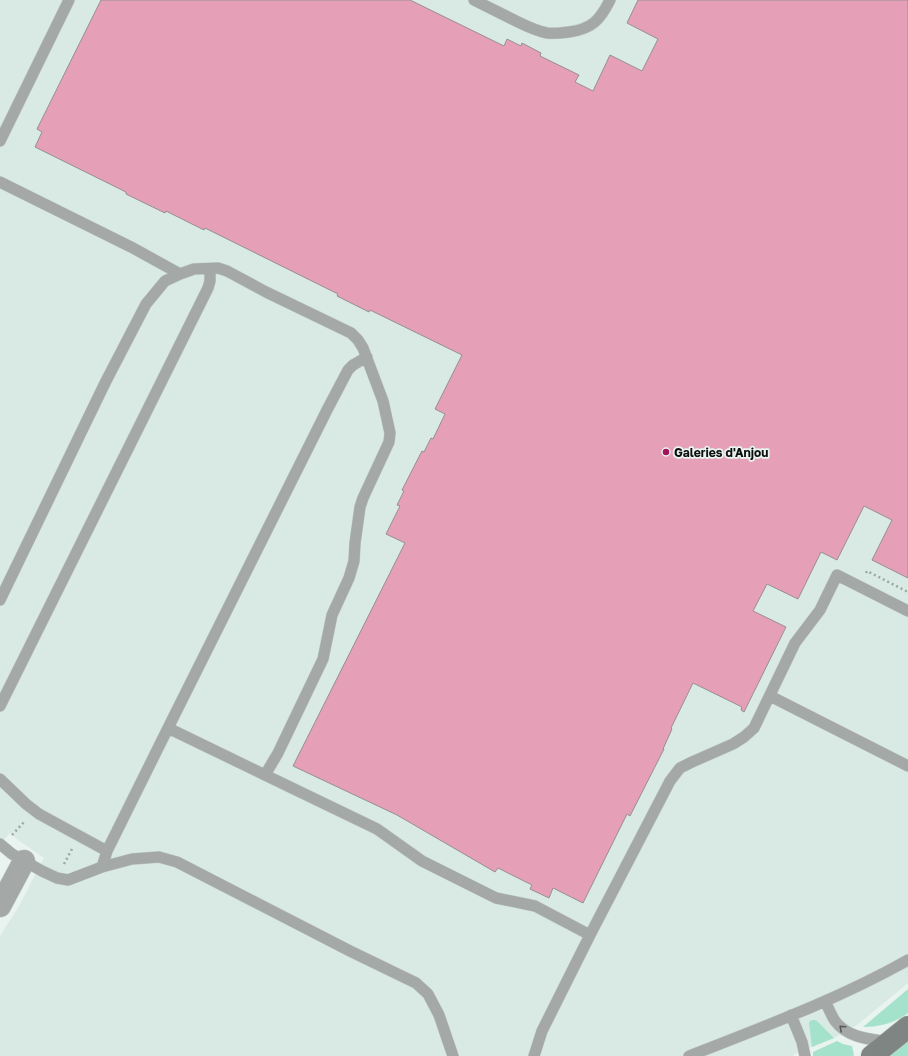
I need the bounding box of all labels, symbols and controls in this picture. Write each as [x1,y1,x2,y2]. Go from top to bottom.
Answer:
place label: Galeries d'Anjou [674,445,768,460]
marker: Galeries d'Anjou [661,447,671,457]
one-way arrow [839,1025,847,1032]

